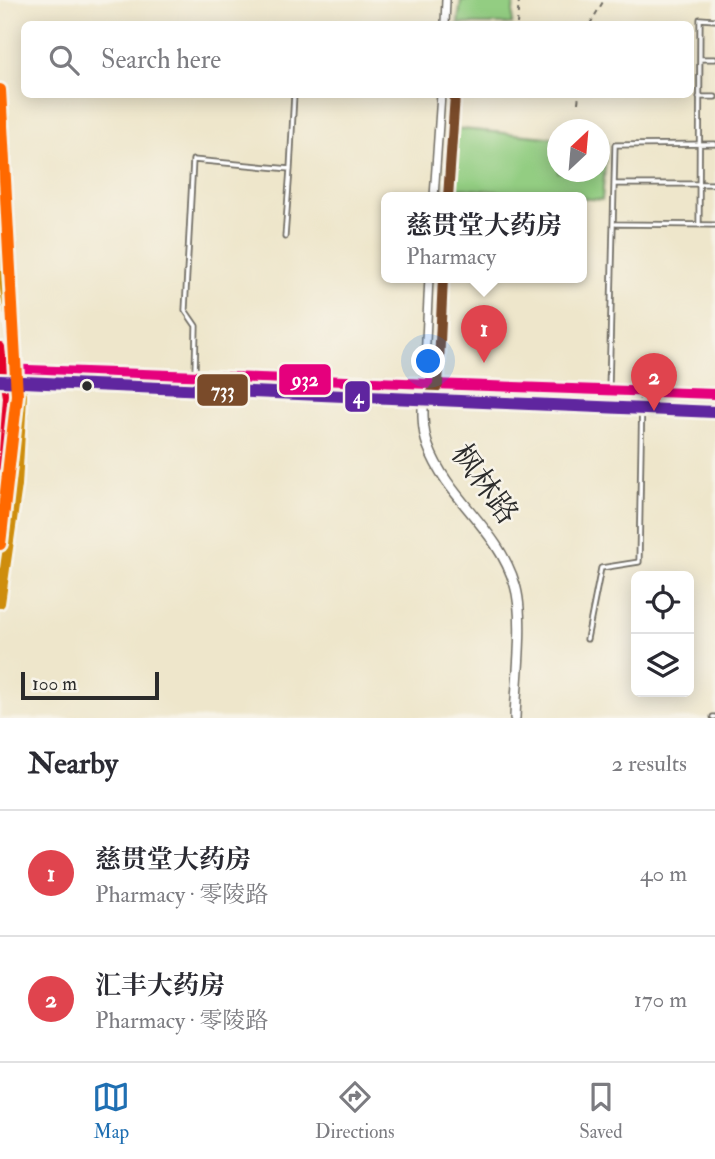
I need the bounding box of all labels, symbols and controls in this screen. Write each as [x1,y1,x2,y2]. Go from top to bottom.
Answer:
search box [21,21,694,98]
icon: search [45,41,83,79]
text: Search here [101,44,221,76]
north arrow [547,119,610,182]
popup [381,192,587,283]
text: 慈贯堂大药房 [406,210,562,242]
text: Pharmacy [406,242,496,271]
pin: 1 [461,305,507,363]
your location [411,344,445,378]
pin: 2 [631,353,677,411]
line badge: 932 [278,363,332,396]
text: 932 [290,368,319,392]
line badge: 733 [196,373,249,407]
unlabelled marker [80,379,94,393]
text: 733 [211,379,235,403]
line badge: 4 [344,380,371,413]
text: 4 [352,385,365,409]
street label: 枫林路 [443,437,526,532]
map controls [631,571,694,697]
button: locate [631,571,694,634]
button: layers [631,634,694,697]
scale bar [21,669,159,701]
text: 100 m [32,672,77,696]
text: Nearby [28,745,118,782]
text: 2 results [612,749,687,778]
text: 慈贯堂大药房 [95,844,251,876]
text: 1 [47,859,55,888]
text: 40 m [640,859,687,888]
text: Pharmacy · 零陵路 [95,880,268,909]
text: 汇丰大药房 [95,970,225,1002]
text: 2 [45,985,57,1014]
text: 170 m [634,985,687,1014]
text: Pharmacy · 零陵路 [95,1006,268,1035]
tab: Map [92,1078,130,1144]
tab: Directions [315,1078,395,1144]
tab: Saved [579,1078,623,1144]

